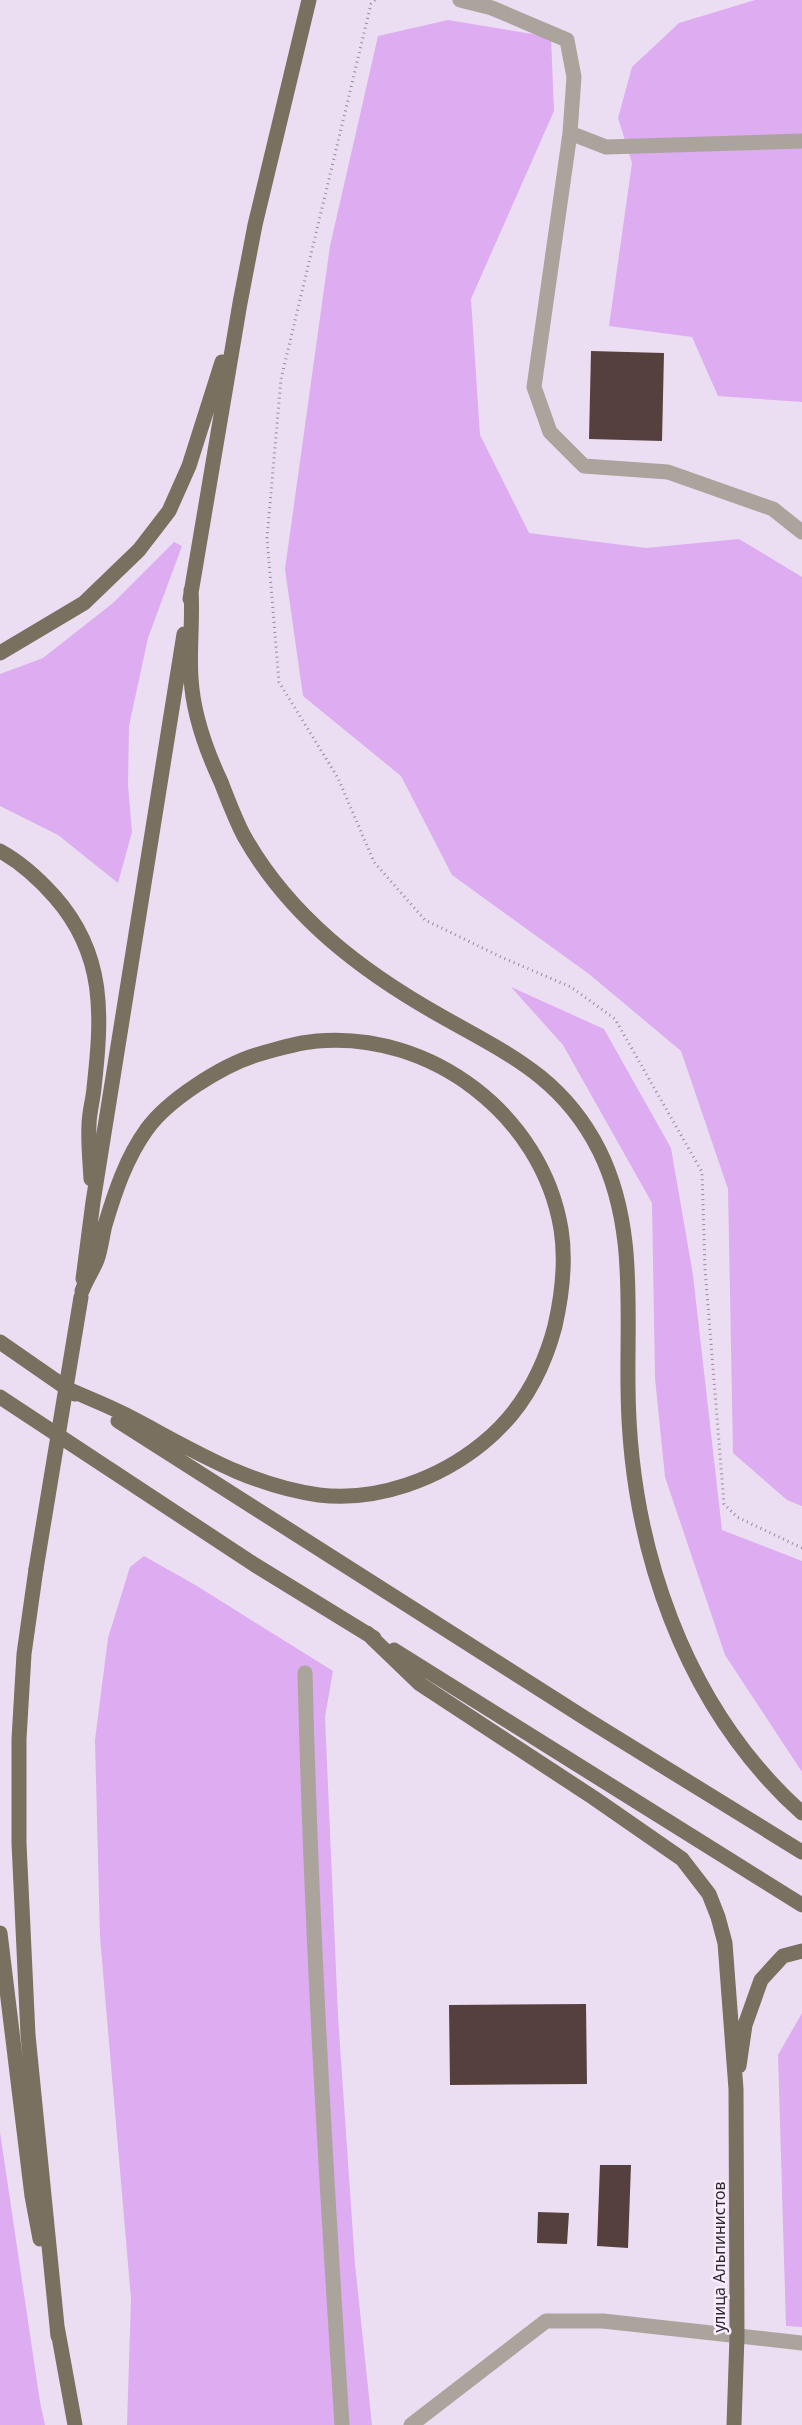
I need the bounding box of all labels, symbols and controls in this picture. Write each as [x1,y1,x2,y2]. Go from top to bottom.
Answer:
street label: улица Альпинистов [708,2182,730,2332]

